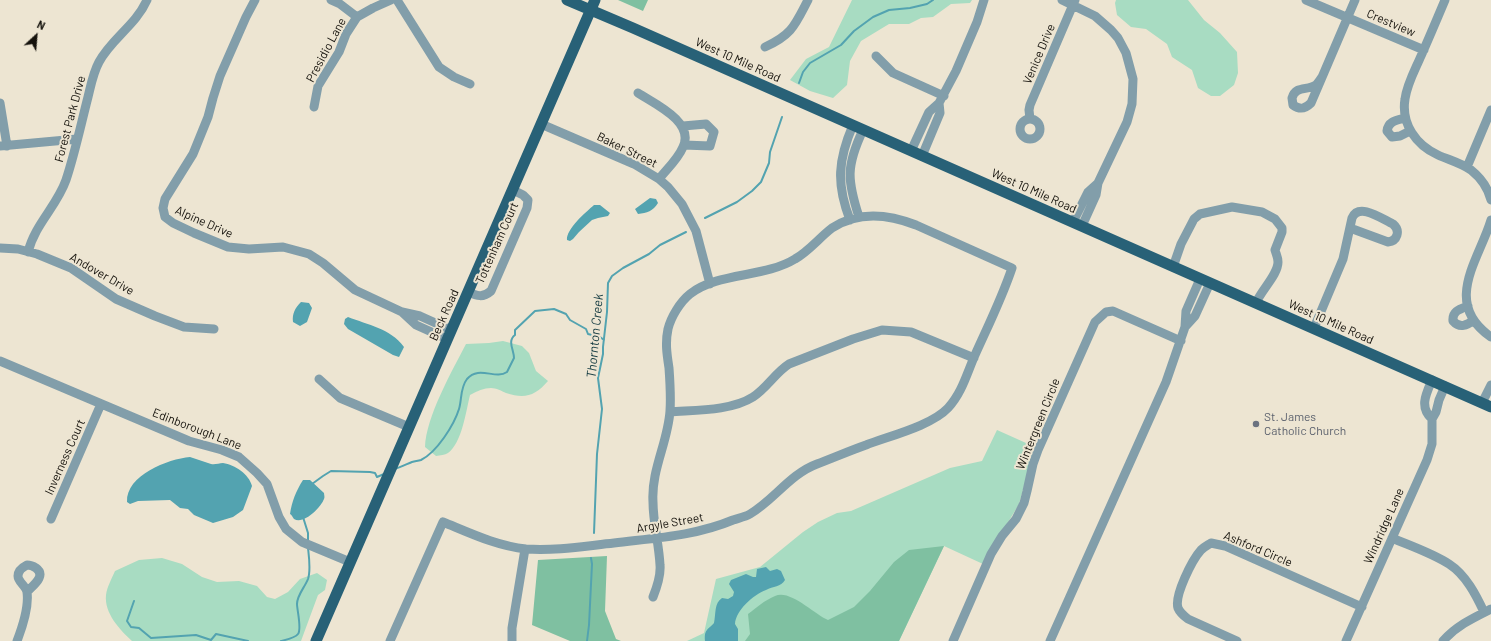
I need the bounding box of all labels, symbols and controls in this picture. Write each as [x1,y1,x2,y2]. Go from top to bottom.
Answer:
street label: Crestview [1364,6,1418,40]
street label: Presidio Lane [303,15,349,85]
north arrow [16,16,56,56]
text: N [35,17,48,32]
street label: Venice Drive [1020,22,1058,86]
street label: West 10 Mile Road [693,35,783,85]
street label: Forest Park Drive [52,74,88,164]
street label: Baker Street [595,129,659,171]
street label: West 10 Mile Road [989,166,1079,216]
street label: Tottenham Court [473,200,521,286]
street label: Alpine Drive [173,203,235,241]
street label: Andover Drive [67,250,137,298]
street label: Beck Road [426,287,462,343]
water label: Thornton Creek [584,293,606,379]
street label: West 10 Mile Road [1286,297,1376,347]
street label: Wintergreen Circle [1013,376,1063,472]
street label: Edinborough Lane [150,405,244,453]
place label: St. James Catholic Church [1264,410,1346,438]
street label: Inverness Court [42,417,88,497]
marker: St. James Catholic Church [1251,419,1261,429]
street label: Windridge Lane [1361,486,1407,566]
street label: Argyle Street [635,510,705,536]
street label: Ashford Circle [1222,528,1294,570]

